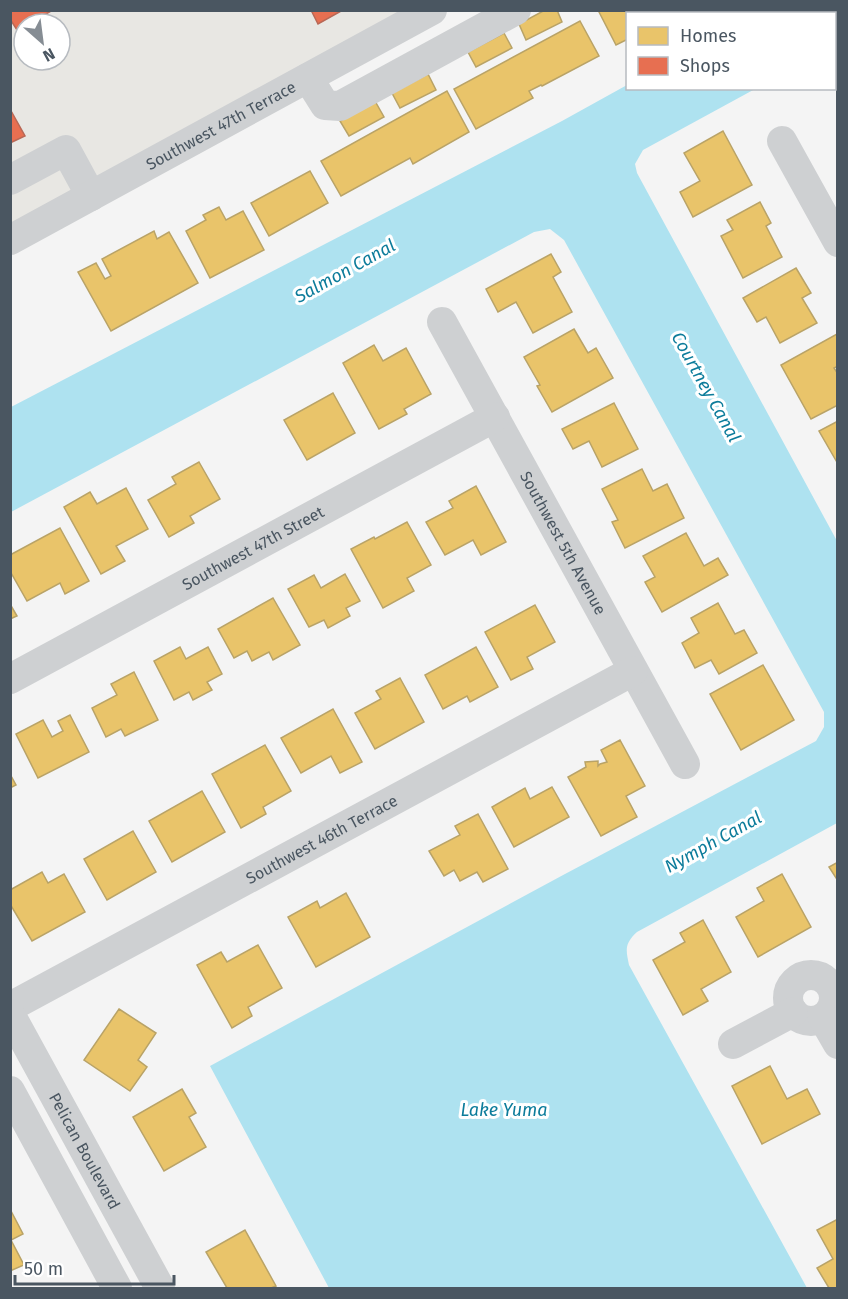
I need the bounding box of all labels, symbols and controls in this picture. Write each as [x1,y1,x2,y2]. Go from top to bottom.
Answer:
north arrow [12,12,72,72]
legend [626,12,836,90]
text: Homes [680,25,736,47]
text: N [40,44,58,66]
text: Shops [680,55,730,77]
street label: Southwest 47th Terrace [143,77,299,174]
water label: Salmon Canal [290,234,399,308]
water label: Courtney Canal [667,328,745,446]
street label: Southwest 5th Avenue [516,468,610,618]
street label: Southwest 47th Street [179,502,327,594]
street label: Southwest 46th Terrace [243,791,401,888]
water label: Nymph Canal [661,806,765,878]
street label: Pelican Boulevard [45,1090,124,1213]
water label: Lake Yuma [460,1099,548,1121]
scale bar [15,1248,174,1286]
text: 50 m [24,1258,63,1280]

